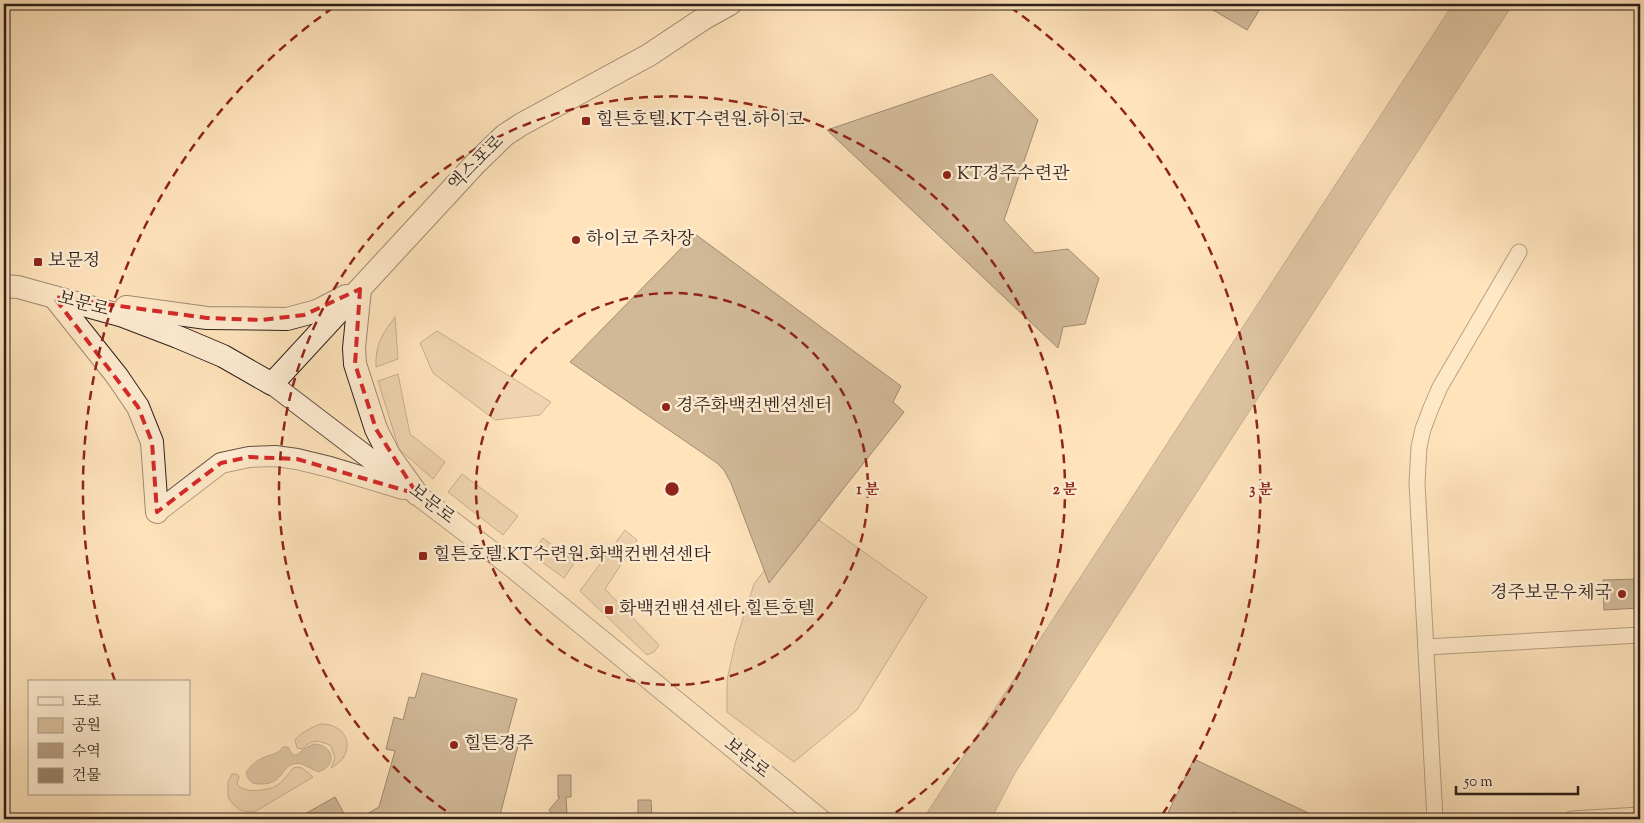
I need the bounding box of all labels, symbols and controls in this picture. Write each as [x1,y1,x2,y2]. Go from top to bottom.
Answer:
place label: 힐튼호텔.KT수련원.하이코 [596,108,805,134]
marker: 힐튼호텔.KT수련원.하이코 [580,115,592,127]
street label: 엑스포로 [443,130,511,198]
place label: KT경주수련관 [957,162,1070,188]
marker: KT경주수련관 [941,169,953,181]
place label: 하이코 주차장 [586,227,695,253]
marker: 하이코 주차장 [570,234,582,246]
place label: 보문정 [48,249,100,275]
marker: 보문정 [32,256,44,268]
street label: 보문로 [54,286,112,324]
place label: 경주화백컨벤션센터 [676,394,833,420]
marker: 경주화백컨벤션센터 [660,401,672,413]
street label: 보문로 [402,479,460,531]
centre of rings [663,480,681,498]
text: 1 분 [857,480,879,501]
text: 2 분 [1053,480,1077,501]
text: 3 분 [1249,480,1273,501]
place label: 힐튼호텔.KT수련원.화백컨벤션센타 [433,543,711,569]
marker: 힐튼호텔.KT수련원.화백컨벤션센타 [417,550,429,562]
place label: 경주보문우체국 [1490,581,1612,607]
marker: 경주보문우체국 [1616,588,1628,600]
place label: 화백컨밴션센타.힐튼호텔 [619,597,815,623]
marker: 화백컨밴션센타.힐튼호텔 [603,604,615,616]
legend [28,680,190,796]
text: 도로 [72,692,101,713]
text: 공원 [72,716,101,737]
place label: 힐튼경주 [464,732,534,758]
street label: 보문로 [718,732,774,786]
marker: 힐튼경주 [448,739,460,751]
text: 수역 [72,742,101,763]
scale bar [1456,763,1579,795]
text: 건물 [72,766,101,787]
text: 50 m [1463,772,1493,793]

